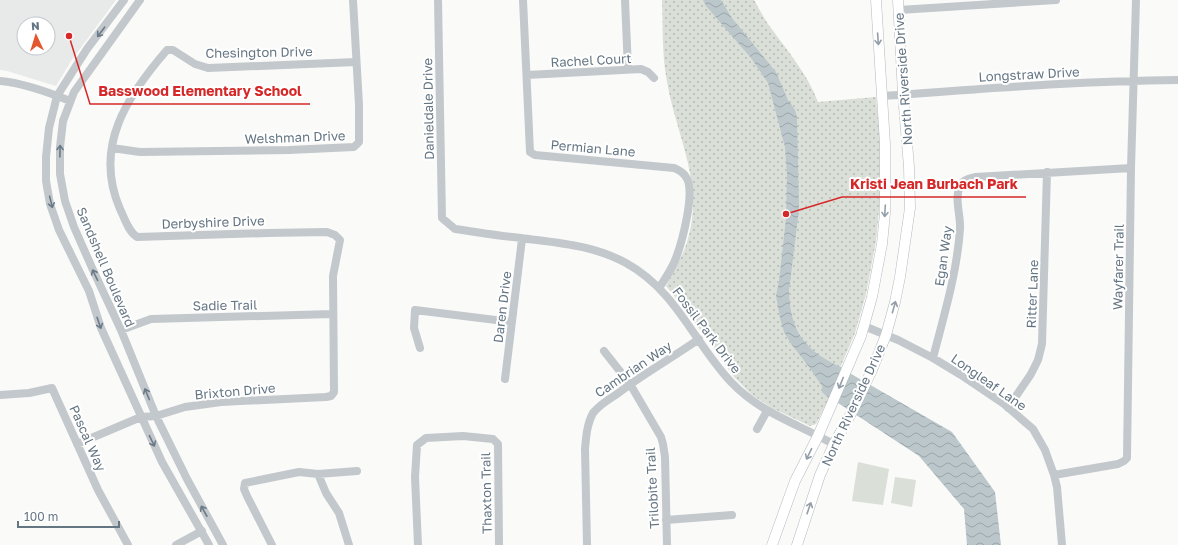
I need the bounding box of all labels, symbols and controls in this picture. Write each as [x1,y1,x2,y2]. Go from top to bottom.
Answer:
street label: North Riverside Drive [890,12,916,146]
north arrow [16,16,56,56]
text: N [31,19,40,32]
one-way arrow [96,26,105,37]
one-way arrow [875,32,882,45]
street label: Chesington Drive [205,43,313,61]
street label: Rachel Court [550,50,632,70]
street label: Danieldale Drive [419,58,437,160]
street label: Longstraw Drive [978,63,1080,85]
callout: Basswood Elementary School [90,78,310,104]
text: Basswood Elementary School [98,82,302,99]
street label: Welshman Drive [244,127,346,147]
street label: Permian Lane [550,136,636,160]
one-way arrow [56,145,64,158]
callout: Kristi Jean Burbach Park [842,171,1026,197]
text: Kristi Jean Burbach Park [850,175,1018,192]
one-way arrow [47,196,55,209]
one-way arrow [882,204,889,217]
street label: Sandshell Boulevard [74,205,138,329]
street label: Derbyshire Drive [161,212,265,232]
street label: Egan Way [931,224,955,287]
street label: Wayfarer Trail [1109,224,1127,310]
street label: Ritter Lane [1023,259,1041,329]
one-way arrow [91,269,98,281]
street label: Daren Drive [490,270,514,344]
street label: Fossil Park Drive [669,284,745,376]
street label: Sadie Trail [192,296,258,314]
one-way arrow [890,301,898,314]
one-way arrow [96,316,103,329]
street label: Cambrian Way [592,337,675,401]
street label: North Riverside Drive [818,341,888,469]
street label: Longleaf Lane [948,350,1030,414]
one-way arrow [836,377,844,389]
street label: Brixton Drive [194,379,276,403]
one-way arrow [143,389,150,401]
street label: Pascal Way [66,402,110,474]
one-way arrow [149,435,156,447]
street label: Trilobite Trail [642,447,662,529]
one-way arrow [805,448,812,460]
street label: Thaxton Trail [477,452,495,534]
one-way arrow [805,502,813,514]
scale bar [18,503,119,529]
one-way arrow [200,505,208,517]
text: 100 m [24,509,58,524]

